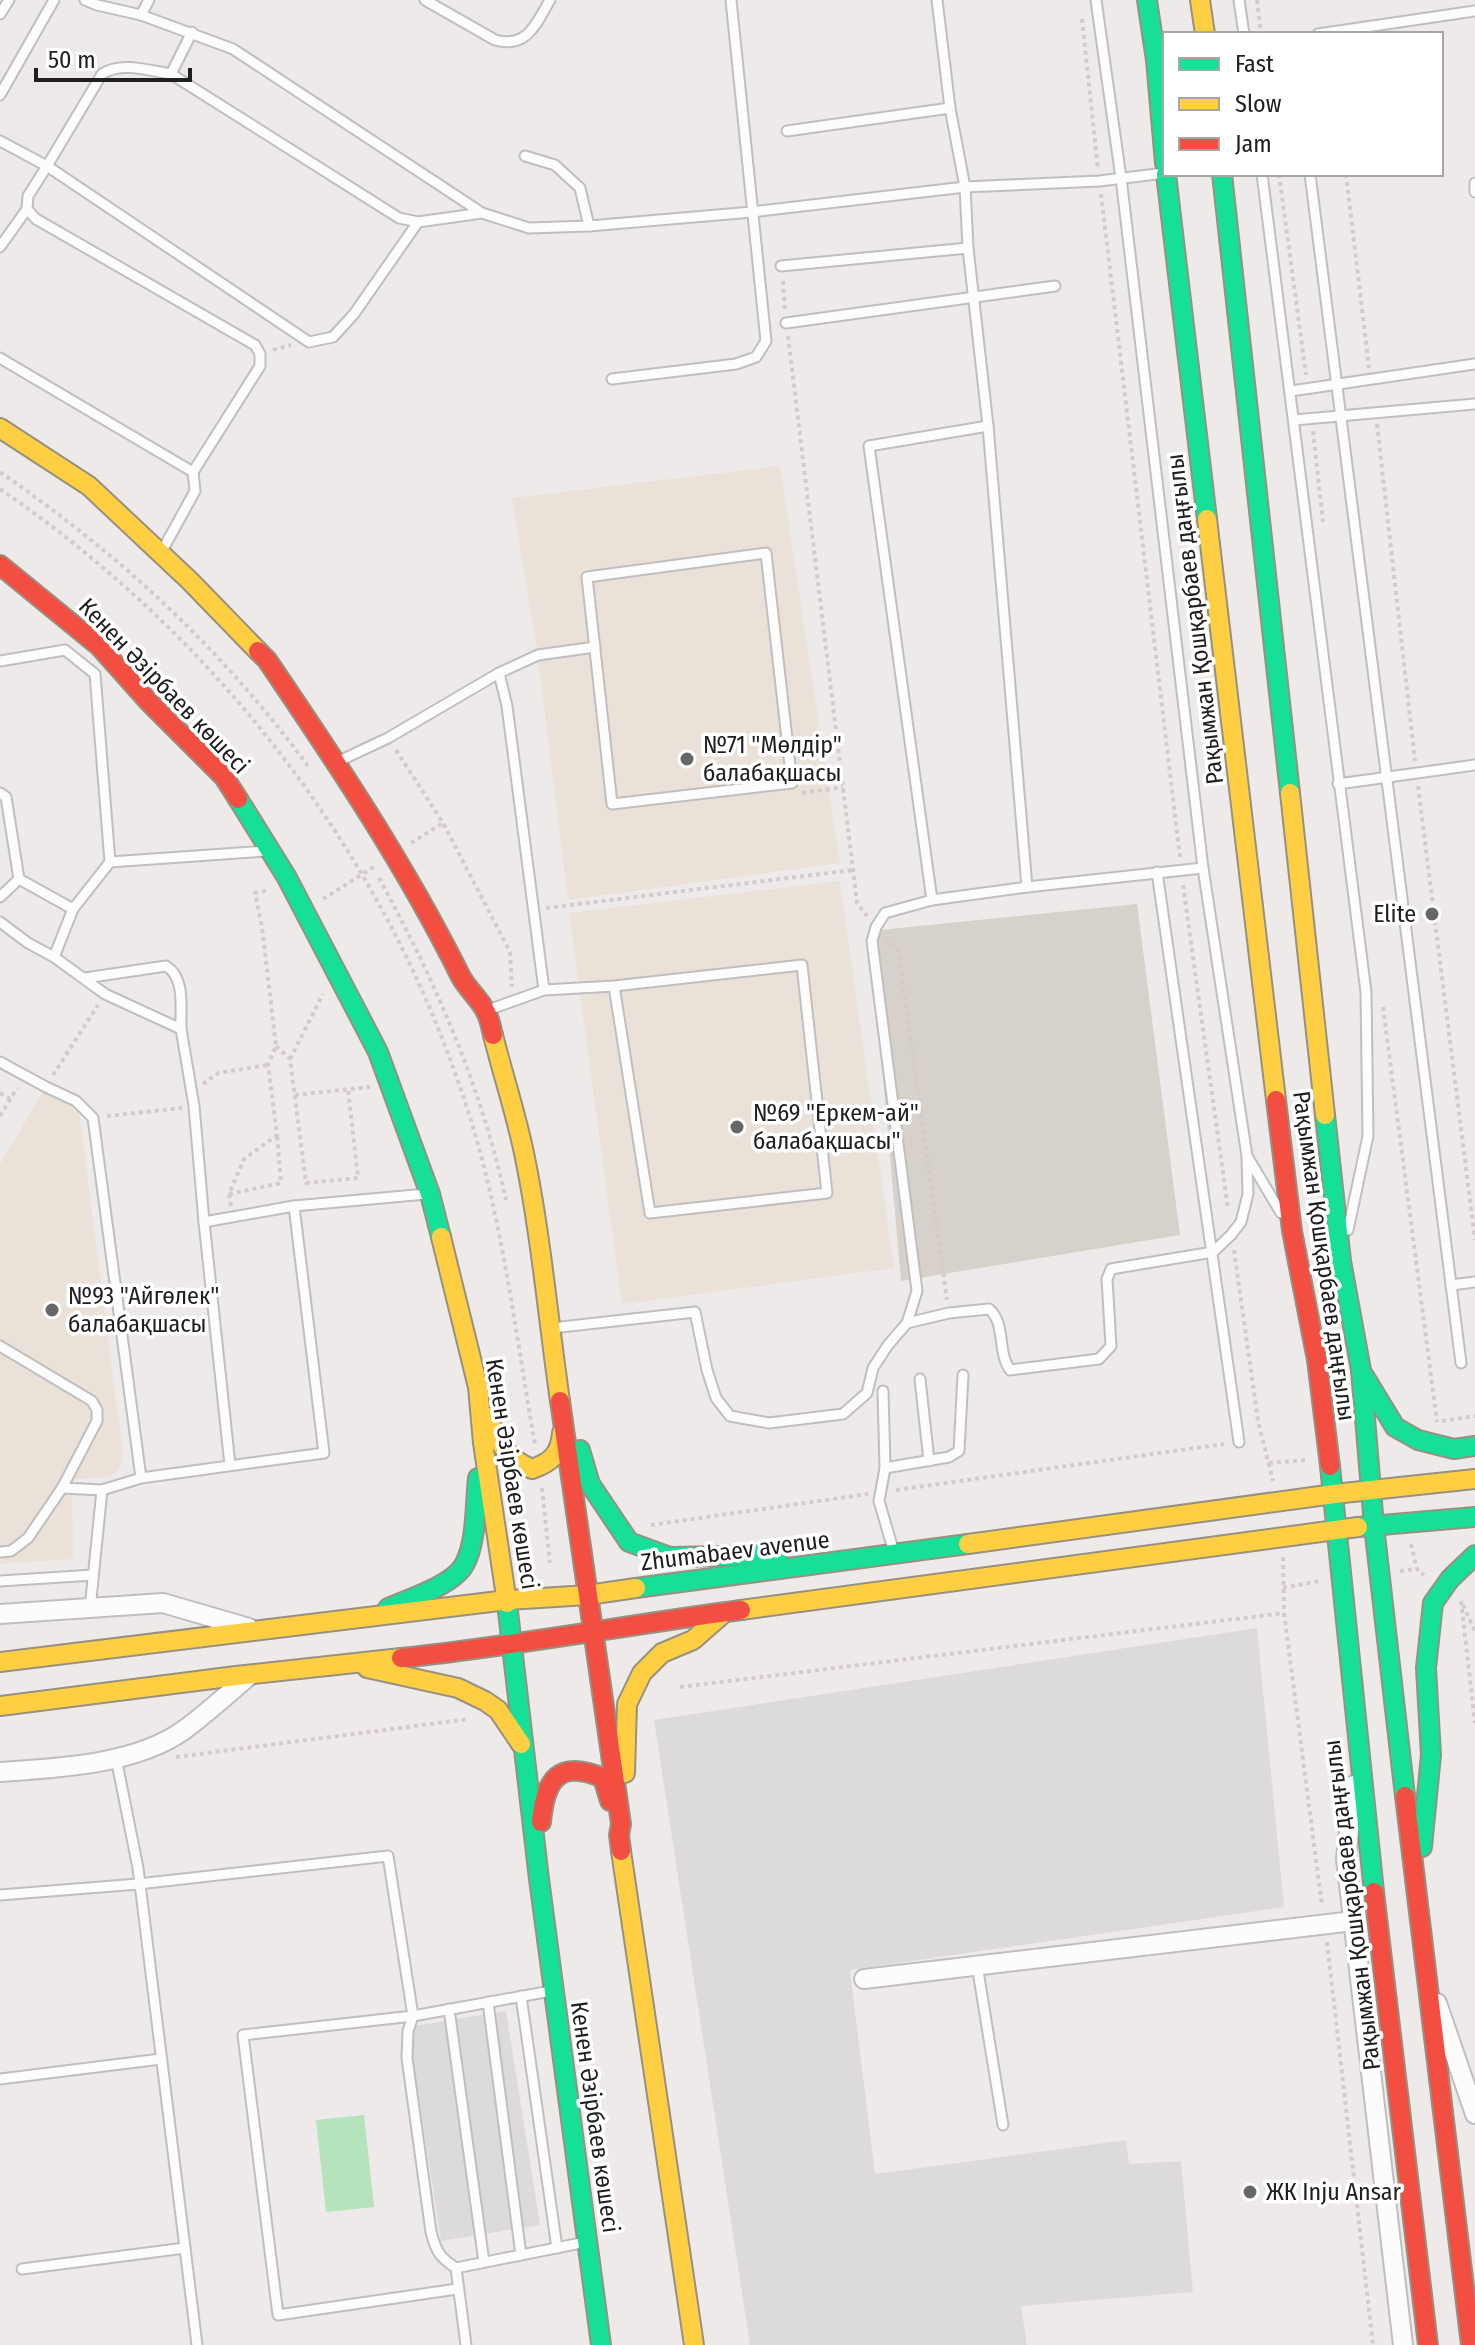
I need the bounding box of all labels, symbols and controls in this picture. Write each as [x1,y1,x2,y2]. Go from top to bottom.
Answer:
scale bar [36,32,190,82]
legend [1163,32,1443,176]
text: 50 m [48,46,96,74]
text: Fast [1235,50,1274,78]
text: Slow [1235,90,1282,118]
text: Jam [1235,130,1272,158]
street label: Рақымжан Қошқарбаев даңғылы [1161,452,1229,786]
street label: Кенен Әзірбаев көшесі [73,592,255,780]
place label: №71 "Мөлдір" балабақшасы [703,731,842,787]
marker: №71 "Мөлдір" балабақшасы [678,750,696,768]
place label: Elite [1373,900,1416,928]
marker: Elite [1423,905,1441,923]
street label: Рақымжан Қошқарбаев даңғылы [1287,1089,1361,1423]
place label: №69 "Еркем-ай" балабақшасы" [753,1099,919,1155]
marker: №69 "Еркем-ай" балабақшасы" [728,1118,746,1136]
place label: №93 "Айгөлек" балабақшасы [68,1282,219,1338]
marker: №93 "Айгөлек" балабақшасы [43,1301,61,1319]
street label: Кенен Әзірбаев көшесі [480,1357,544,1591]
street label: Zhumabaev avenue [639,1526,831,1576]
street label: Рақымжан Қошқарбаев даңғылы [1318,1738,1386,2072]
street label: Кенен Әзірбаев көшесі [565,2000,625,2234]
place label: ЖК Inju Ansar [1266,2178,1402,2206]
marker: ЖК Inju Ansar [1241,2183,1259,2201]

